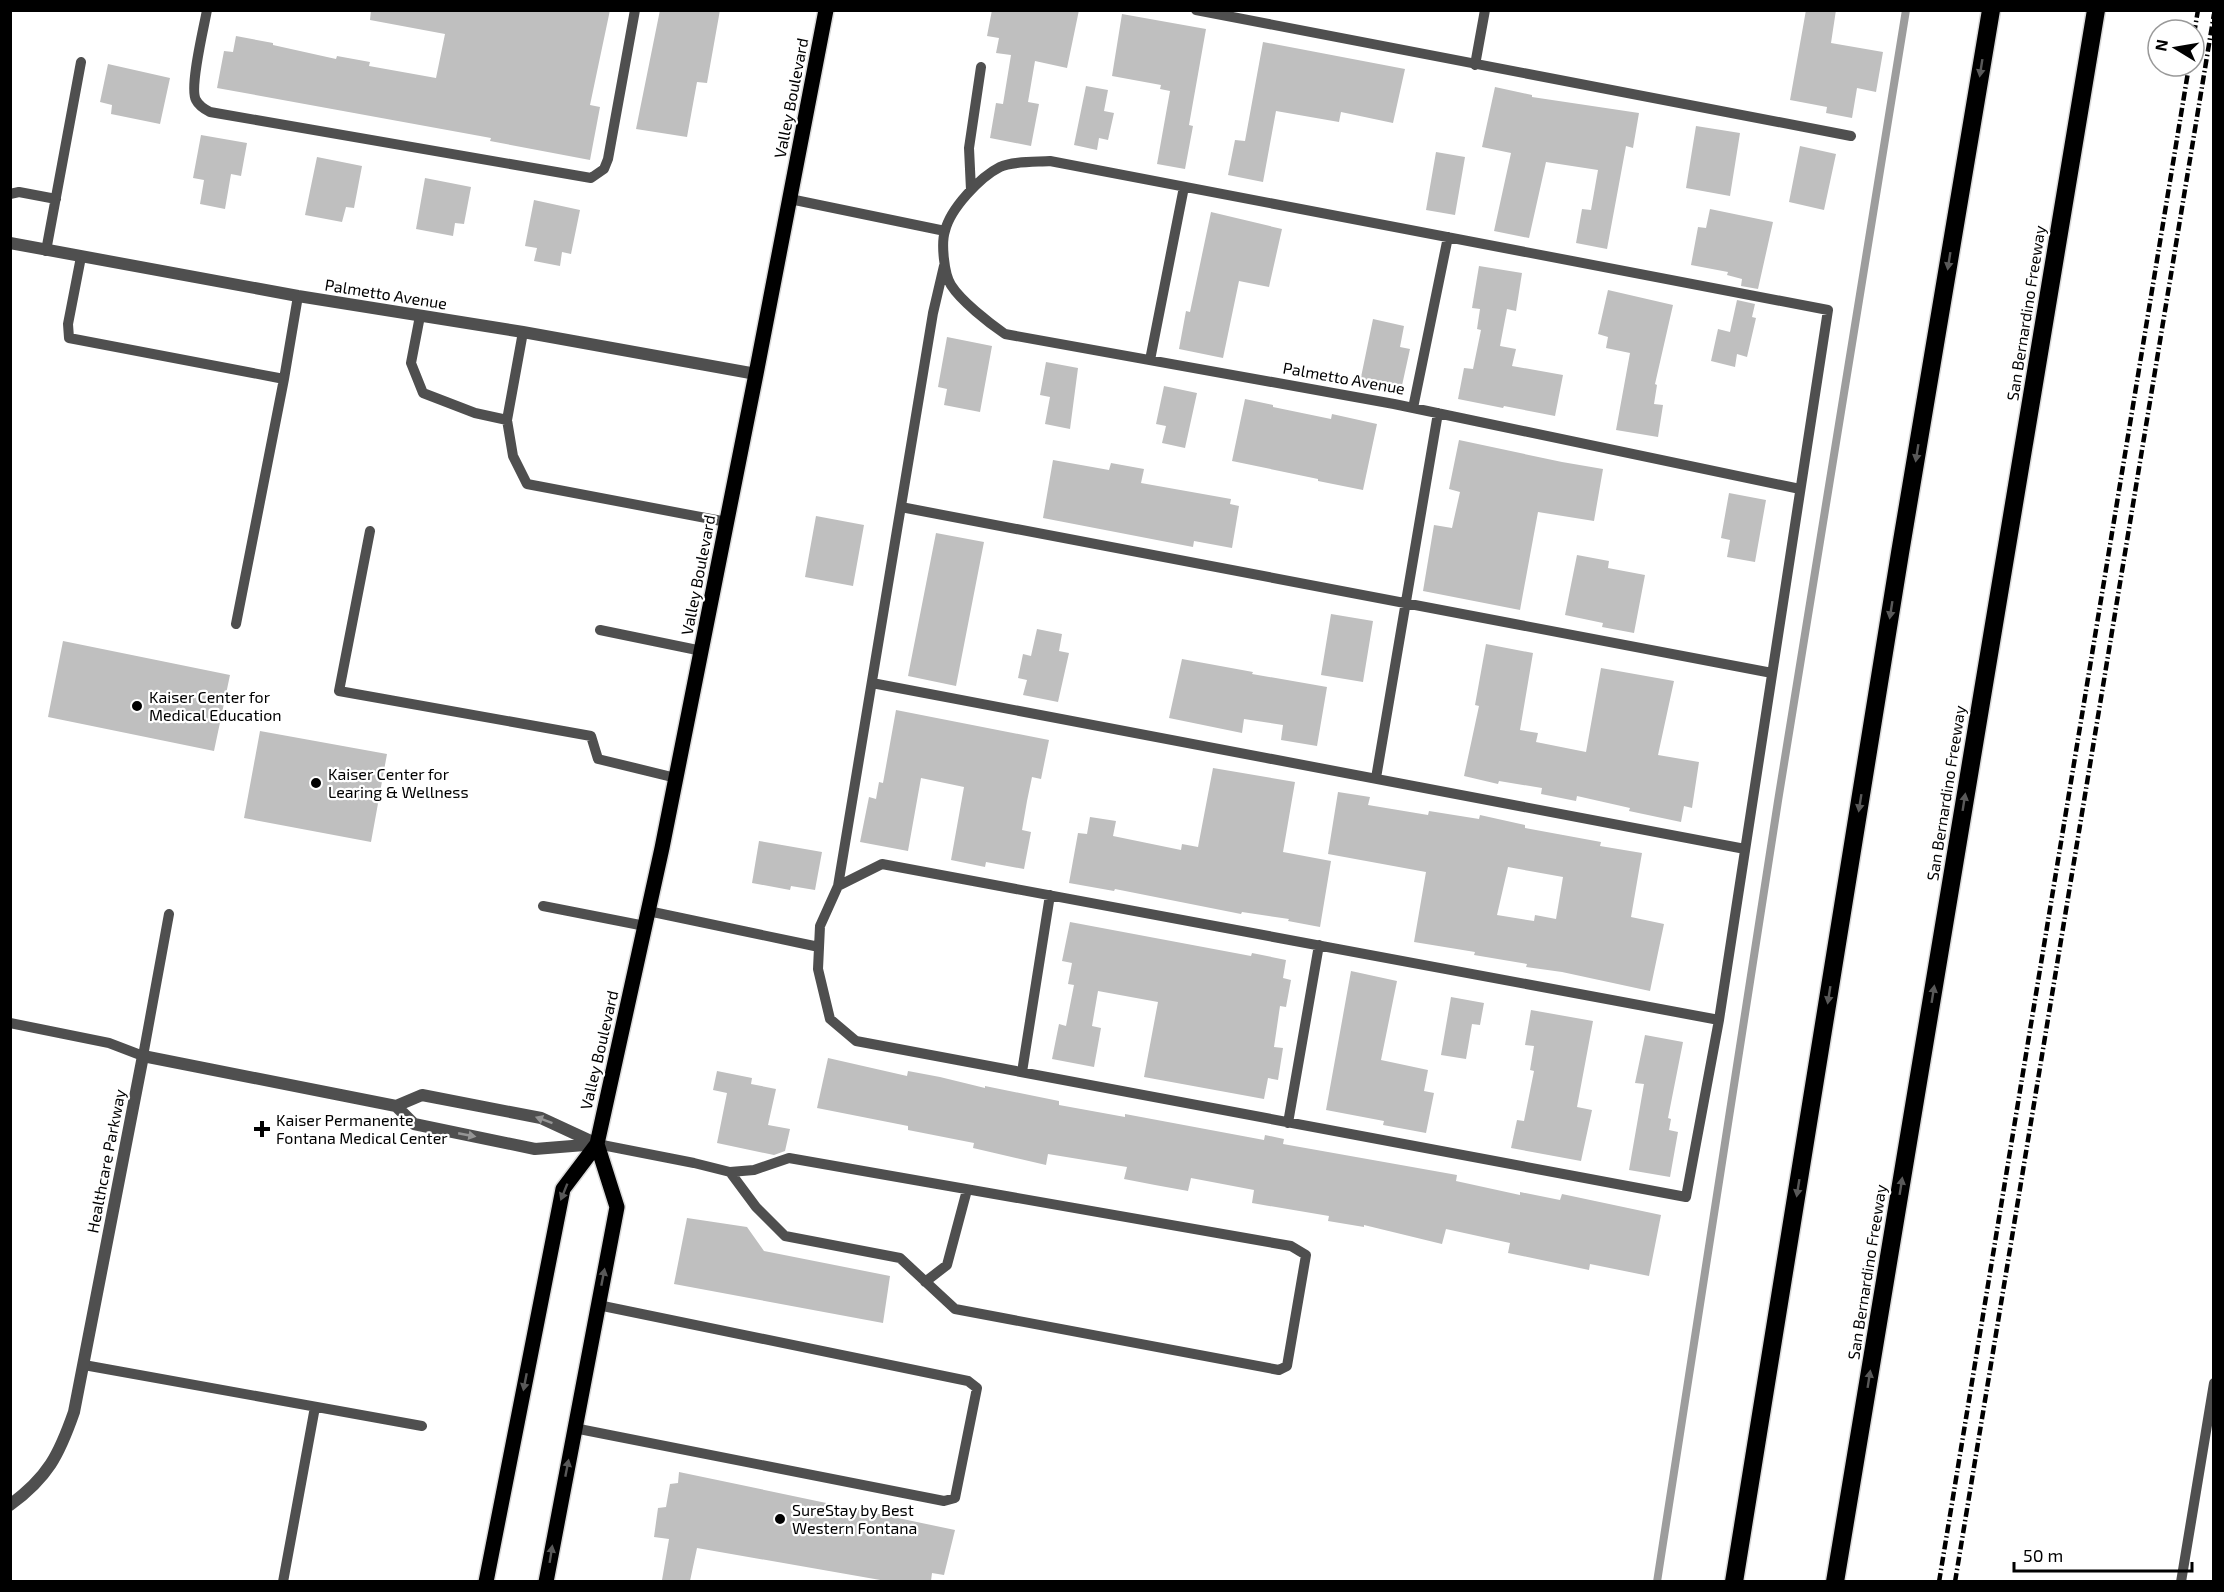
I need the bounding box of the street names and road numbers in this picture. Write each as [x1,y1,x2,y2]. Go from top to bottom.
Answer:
street label: Valley Boulevard [770,36,811,160]
street label: San Bernardino Freeway [2002,223,2049,402]
street label: Palmetto Avenue [324,274,449,313]
street label: Palmetto Avenue [1282,357,1407,398]
street label: Valley Boulevard [677,513,718,637]
street label: San Bernardino Freeway [1922,703,1969,882]
street label: Valley Boulevard [576,988,621,1111]
street label: Healthcare Parkway [82,1087,129,1234]
street label: San Bernardino Freeway [1843,1182,1890,1361]

